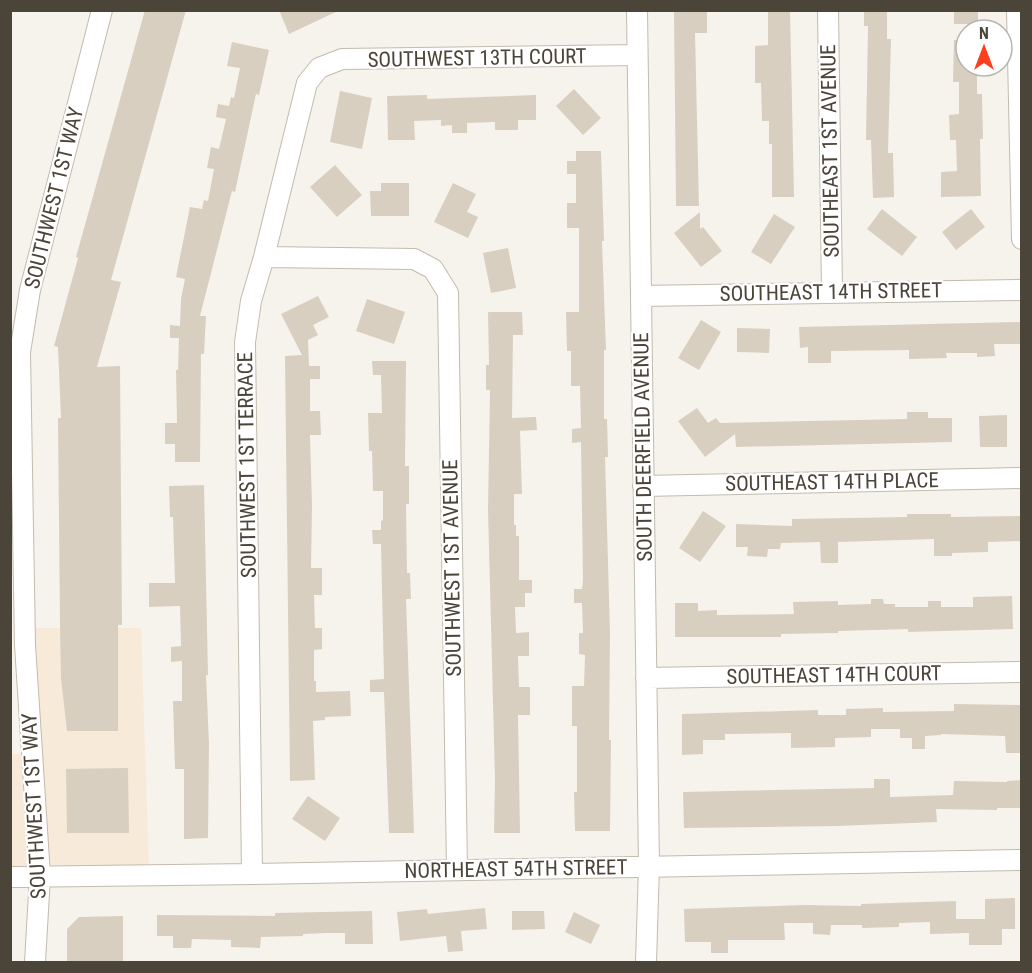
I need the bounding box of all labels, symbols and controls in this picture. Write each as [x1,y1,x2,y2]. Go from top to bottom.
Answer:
north arrow [954,18,1014,78]
text: N [979,24,989,43]
street label: SOUTHWEST 13TH COURT [367,44,587,72]
street label: SOUTHEAST 1ST AVENUE [816,44,844,258]
street label: SOUTHWEST 1ST WAY [20,105,88,291]
street label: SOUTHEAST 14TH STREET [720,278,943,306]
street label: SOUTH DEERFIELD AVENUE [629,332,657,562]
street label: SOUTHWEST 1ST TERRACE [233,352,261,578]
street label: SOUTHWEST 1ST AVENUE [438,459,466,677]
street label: SOUTHEAST 14TH PLACE [725,468,939,496]
street label: SOUTHEAST 14TH COURT [726,661,942,689]
street label: SOUTHWEST 1ST WAY [17,712,51,900]
street label: NORTHEAST 54TH STREET [404,855,628,883]

